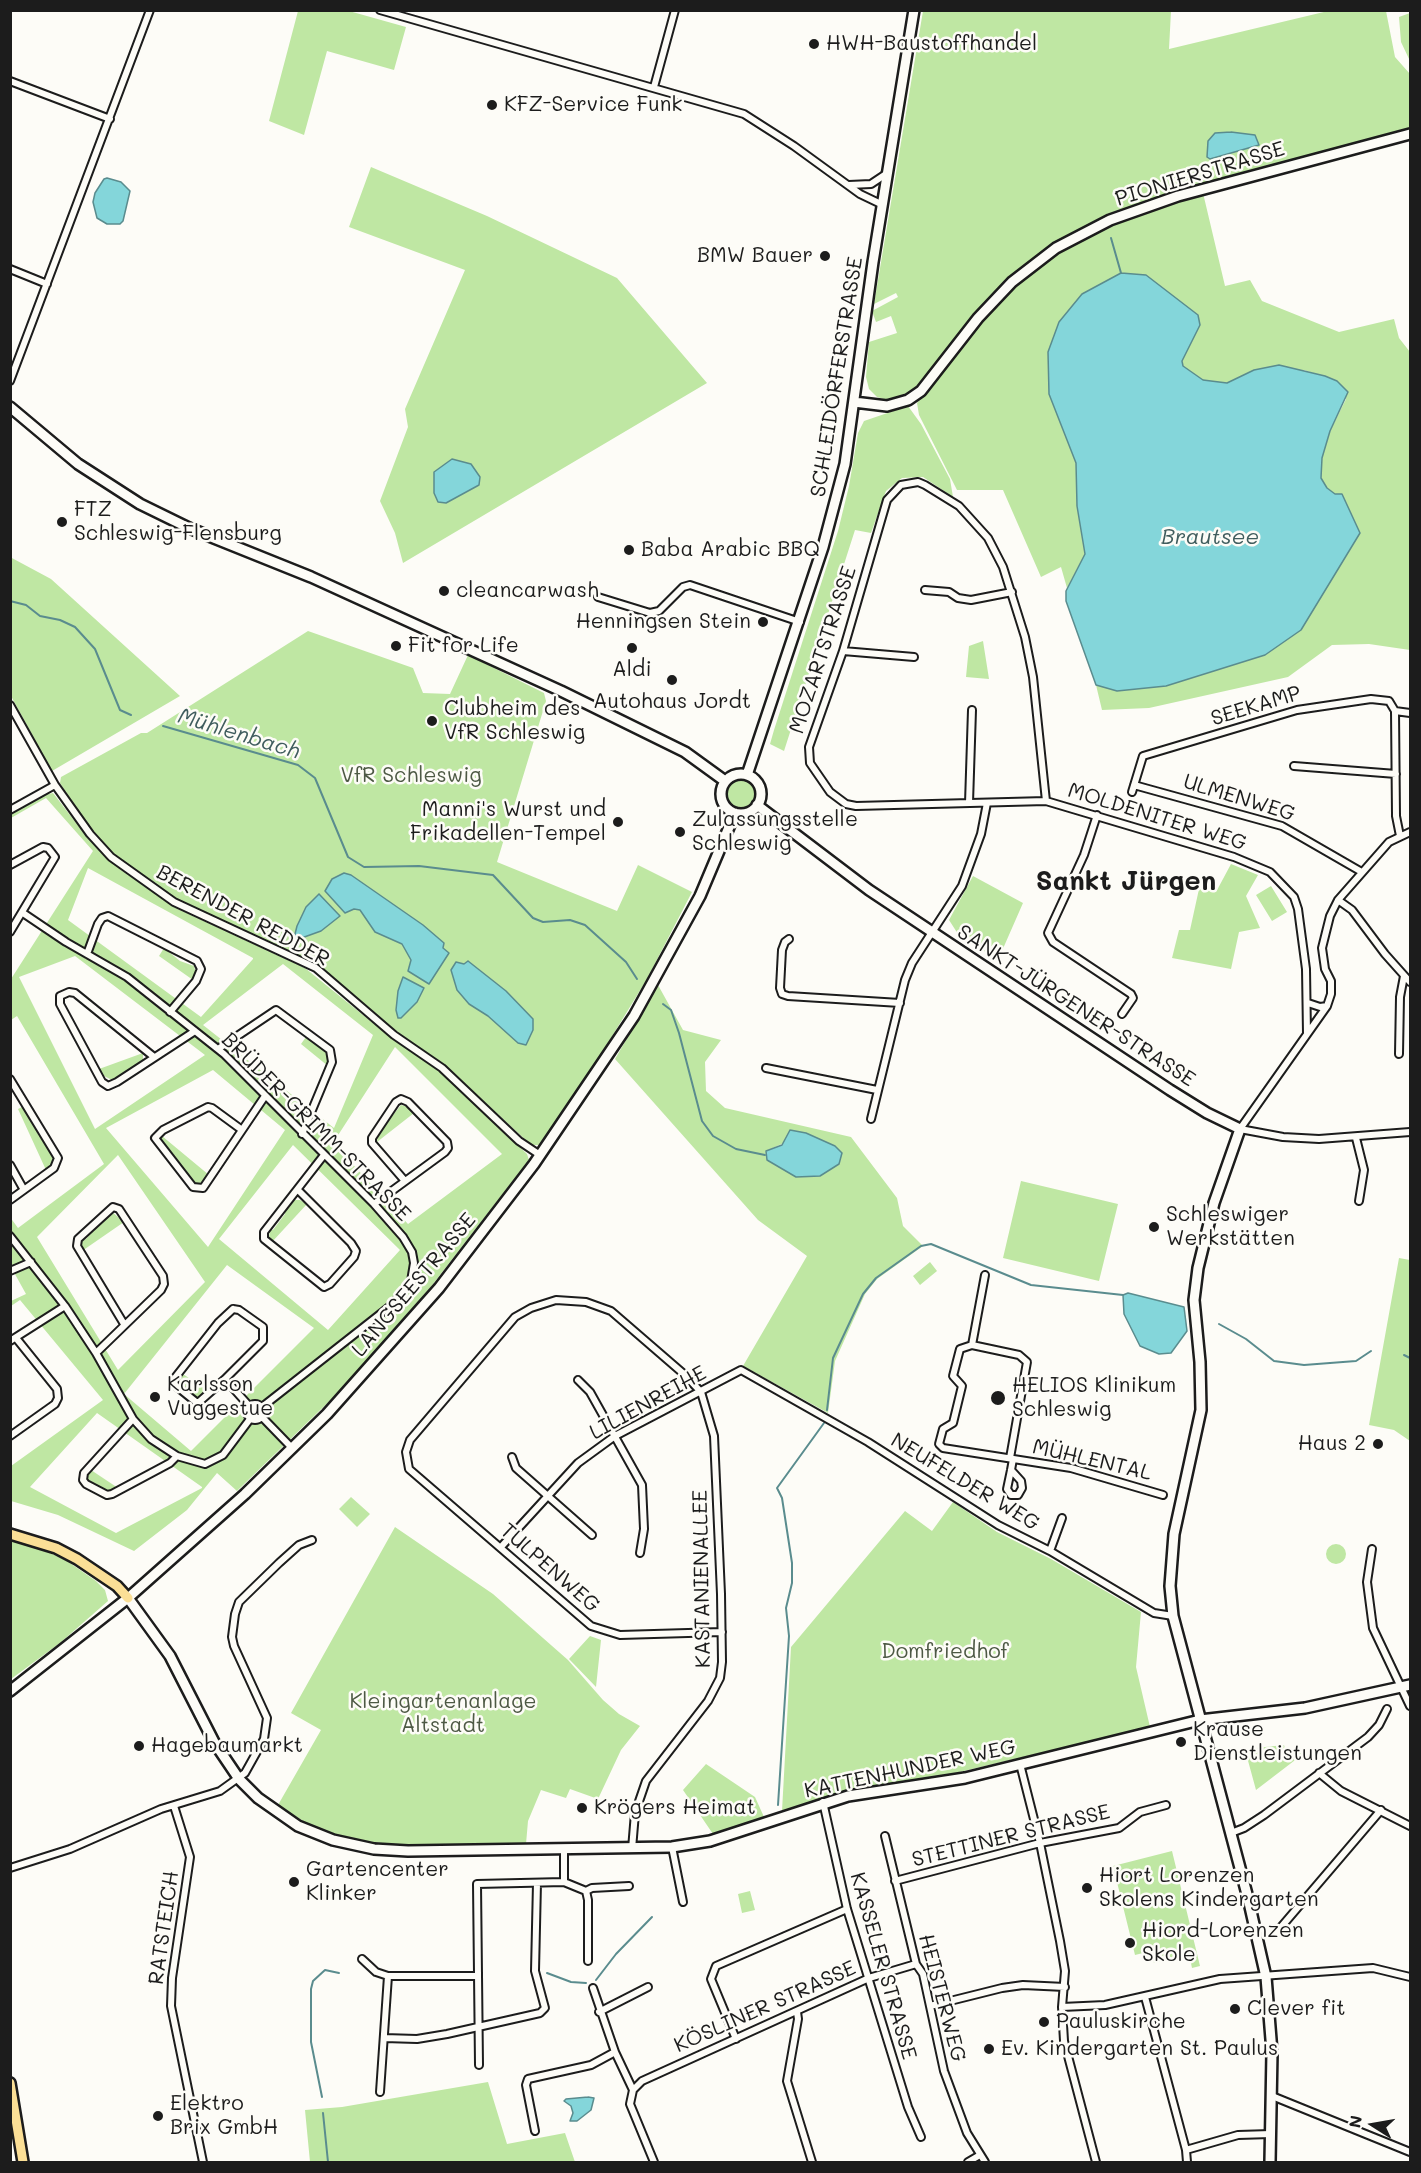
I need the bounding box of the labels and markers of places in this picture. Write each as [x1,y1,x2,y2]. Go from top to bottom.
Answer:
place label: HWH-Baustoffhandel [826,31,1037,57]
marker: HWH-Baustoffhandel [807,37,821,51]
place label: KFZ-Service Funk [504,92,682,118]
marker: KFZ-Service Funk [485,98,499,112]
place label: BMW Bauer [697,243,813,269]
marker: BMW Bauer [818,249,832,263]
place label: FTZ Schleswig-Flensburg [74,497,282,547]
marker: FTZ Schleswig-Flensburg [55,515,69,529]
place label: Baba Arabic BBQ [641,537,820,563]
marker: Baba Arabic BBQ [622,543,636,557]
place label: cleancarwash [456,578,599,604]
marker: cleancarwash [437,584,451,598]
place label: Henningsen Stein [576,609,751,635]
marker: Henningsen Stein [756,615,770,629]
place label: Fit for Life [408,633,519,659]
marker: Fit for Life [389,639,403,653]
marker: Aldi [625,641,639,655]
place label: Aldi [612,657,652,683]
marker: Autohaus Jordt [665,673,679,687]
place label: Autohaus Jordt [593,689,751,715]
place label: Clubheim des VfR Schleswig [444,696,585,746]
marker: Clubheim des VfR Schleswig [425,714,439,728]
place label: Manni's Wurst und Frikadellen-Tempel [410,797,606,847]
place label: Zulassungsstelle Schleswig [692,807,858,857]
marker: Manni's Wurst und Frikadellen-Tempel [611,815,625,829]
marker: Zulassungsstelle Schleswig [673,825,687,839]
place label: Schleswiger Werkstätten [1166,1202,1295,1252]
marker: Schleswiger Werkstätten [1147,1220,1161,1234]
place label: Karlsson Vuggestue [167,1372,273,1422]
place label: HELIOS Klinikum Schleswig [1012,1373,1176,1423]
marker: HELIOS Klinikum Schleswig [989,1389,1007,1407]
marker: Karlsson Vuggestue [148,1390,162,1404]
place label: Haus 2 [1298,1431,1366,1457]
marker: Haus 2 [1371,1437,1385,1451]
place label: Krause Dienstleistungen [1193,1717,1362,1767]
place label: Hagebaumarkt [151,1733,303,1759]
marker: Krause Dienstleistungen [1174,1735,1188,1749]
marker: Hagebaumarkt [132,1739,146,1753]
place label: Krögers Heimat [594,1795,756,1821]
marker: Krögers Heimat [575,1801,589,1815]
place label: Gartencenter Klinker [306,1857,449,1907]
place label: Hiort Lorenzen Skolens Kindergarten [1099,1863,1319,1913]
marker: Gartencenter Klinker [287,1875,301,1889]
marker: Hiort Lorenzen Skolens Kindergarten [1080,1881,1094,1895]
place label: Hiord-Lorenzen Skole [1142,1918,1304,1968]
marker: Hiord-Lorenzen Skole [1123,1936,1137,1950]
place label: Clever fit [1247,1996,1345,2022]
marker: Clever fit [1228,2002,1242,2016]
place label: Pauluskirche [1056,2009,1186,2035]
marker: Pauluskirche [1037,2015,1051,2029]
place label: Ev. Kindergarten St. Paulus [1001,2036,1278,2062]
marker: Ev. Kindergarten St. Paulus [982,2042,996,2056]
place label: Elektro Brix GmbH [170,2091,278,2141]
marker: Elektro Brix GmbH [151,2109,165,2123]

